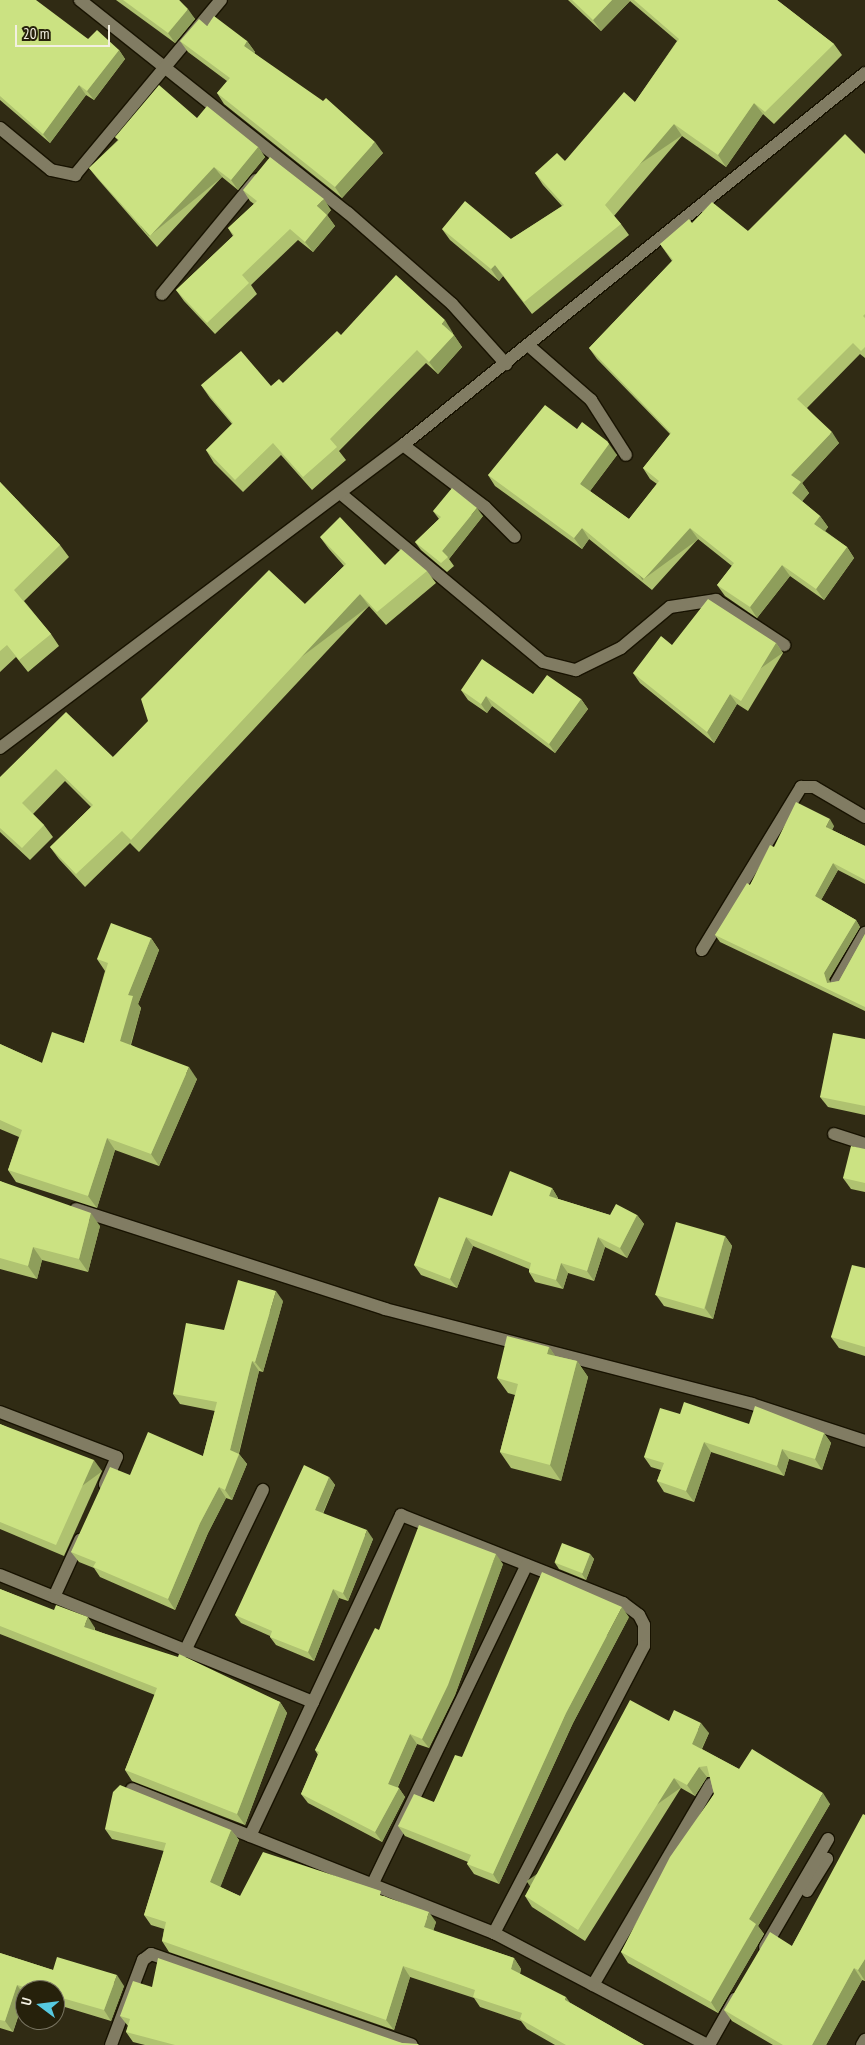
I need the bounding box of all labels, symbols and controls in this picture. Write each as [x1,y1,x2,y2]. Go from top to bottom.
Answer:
scale bar [18,15,112,47]
text: 20 m [23,24,49,43]
north arrow [15,1980,65,2030]
text: U [17,1996,36,2007]

